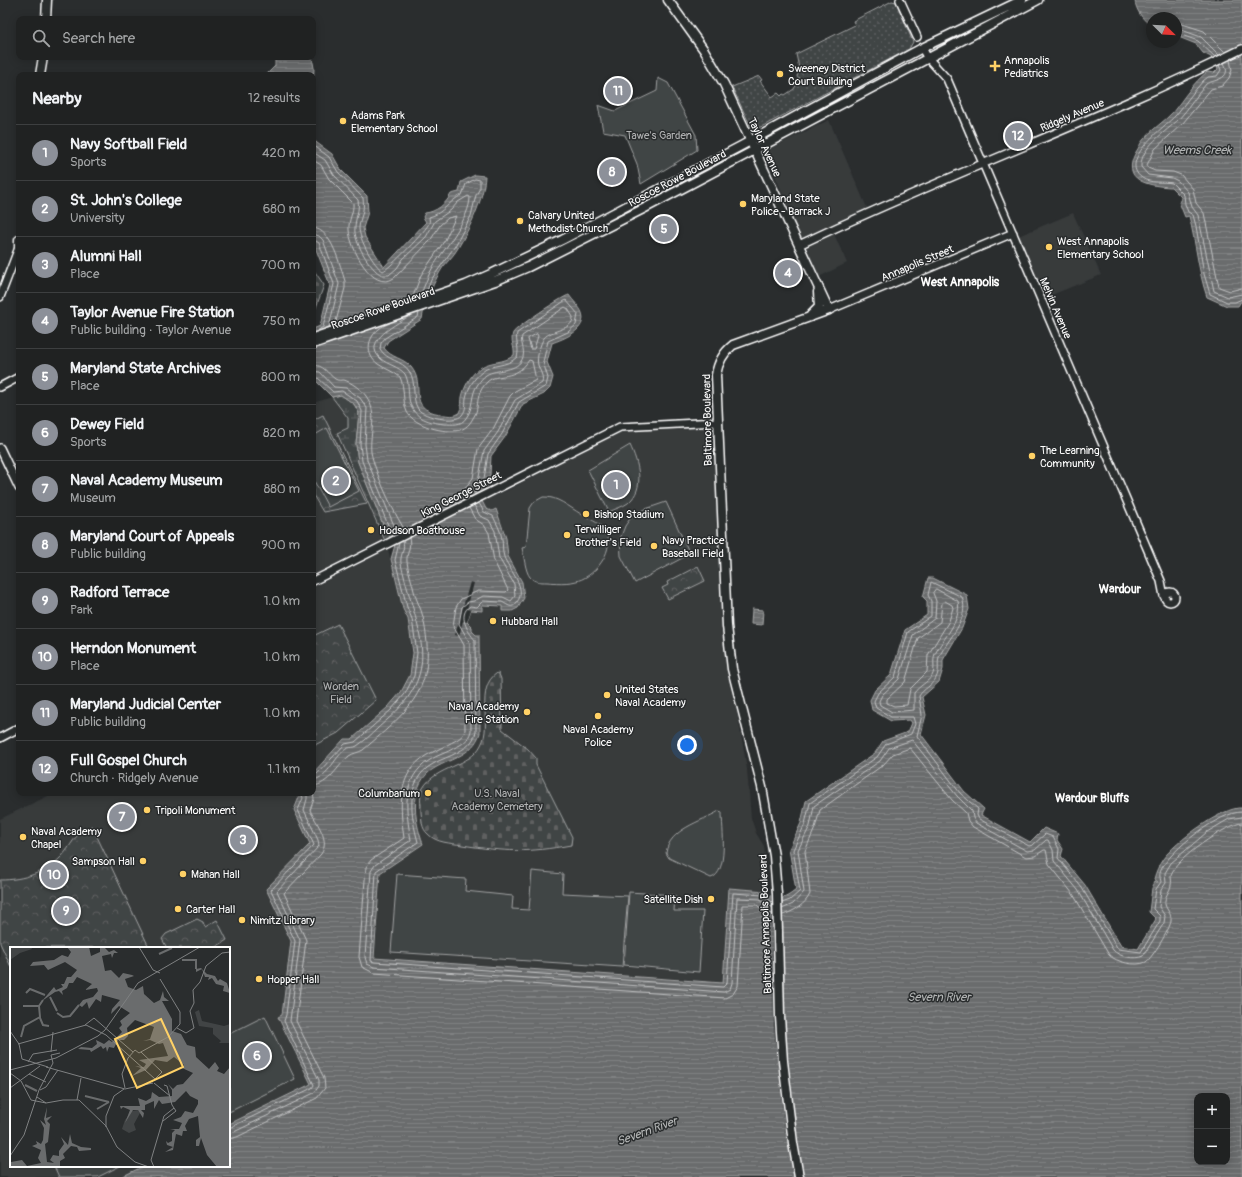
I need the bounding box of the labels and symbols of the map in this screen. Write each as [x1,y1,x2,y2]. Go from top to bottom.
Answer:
north arrow [1146,12,1182,48]
place label: Annapolis Pediatrics [1004,54,1049,80]
marker: Annapolis Pediatrics [989,60,1001,72]
place label: Sweeney District Court Building [788,62,866,88]
marker: Sweeney District Court Building [775,69,785,79]
pin: 11 [605,76,631,106]
street label: Ridgely Avenue [1038,96,1107,135]
place label: Adams Park Elementary School [351,109,438,135]
street label: Taylor Avenue [745,115,784,179]
marker: Adams Park Elementary School [338,116,348,126]
pin: 12 [1005,121,1031,151]
park label: Tawe's Garden [626,129,692,142]
water label: Weems Creek [1163,143,1232,158]
street label: Roscoe Rowe Boulevard [626,147,728,210]
pin: 8 [599,157,625,187]
place label: Maryland State Police - Barrack J [751,192,830,218]
marker: Maryland State Police - Barrack J [738,199,748,209]
place label: Calvary United Methodist Church [528,209,608,235]
pin: 5 [651,214,677,244]
marker: Calvary United Methodist Church [515,216,525,226]
place label: West Annapolis Elementary School [1057,235,1144,261]
street label: Annapolis Street [879,242,956,285]
marker: West Annapolis Elementary School [1044,242,1054,252]
pin: 4 [775,258,801,288]
district label: West Annapolis [921,275,1000,290]
street label: Melvin Avenue [1037,276,1074,341]
street label: Roscoe Rowe Boulevard [330,285,437,332]
street label: Baltimore Boulevard [700,374,715,466]
place label: The Learning Community [1040,444,1100,470]
marker: The Learning Community [1027,451,1037,461]
pin: 2 [323,466,349,496]
street label: King George Street [419,468,504,520]
pin: 1 [603,470,629,500]
place label: Bishop Stadium [594,508,664,521]
marker: Bishop Stadium [581,509,591,519]
place label: Terwilliger Brother's Field [575,523,641,549]
place label: Hodson Boathouse [379,524,465,537]
marker: Hodson Boathouse [366,525,376,535]
marker: Terwilliger Brother's Field [562,530,572,540]
place label: Navy Practice Baseball Field [662,534,725,560]
marker: Navy Practice Baseball Field [649,541,659,551]
district label: Wardour [1099,582,1142,597]
place label: Hubbard Hall [501,615,558,628]
marker: Hubbard Hall [488,616,498,626]
park label: Worden Field [323,680,359,706]
place label: United States Naval Academy [615,683,686,709]
marker: United States Naval Academy [602,690,612,700]
place label: Naval Academy Fire Station [448,700,519,726]
marker: Naval Academy Fire Station [522,707,532,717]
marker: Naval Academy Police [593,711,603,721]
place label: Naval Academy Police [563,723,634,749]
your location [677,735,697,755]
place label: Columbarium [358,787,420,800]
park label: U.S. Naval Academy Cemetery [451,787,543,813]
marker: Columbarium [423,788,433,798]
district label: Wardour Bluffs [1055,791,1130,806]
pin: 7 [109,802,135,832]
place label: Tripoli Monument [155,804,236,817]
marker: Tripoli Monument [142,805,152,815]
place label: Naval Academy Chapel [31,825,102,851]
pin: 3 [230,825,256,855]
marker: Naval Academy Chapel [18,832,28,842]
street label: Baltimore Annapolis Boulevard [757,854,774,994]
place label: Sampson Hall [72,855,135,868]
marker: Sampson Hall [138,856,148,866]
pin: 10 [41,860,67,890]
place label: Mahan Hall [191,868,240,881]
marker: Mahan Hall [178,869,188,879]
place label: Satellite Dish [644,893,703,906]
marker: Satellite Dish [706,894,716,904]
pin: 9 [53,896,79,926]
place label: Carter Hall [186,903,235,916]
marker: Carter Hall [173,904,183,914]
place label: Nimitz Library [250,914,315,927]
marker: Nimitz Library [237,915,247,925]
inset map [10,947,230,1167]
place label: Hopper Hall [267,973,319,986]
marker: Hopper Hall [254,974,264,984]
water label: Severn River [908,990,972,1005]
pin: 6 [244,1041,270,1071]
water label: Severn River [615,1113,681,1149]

